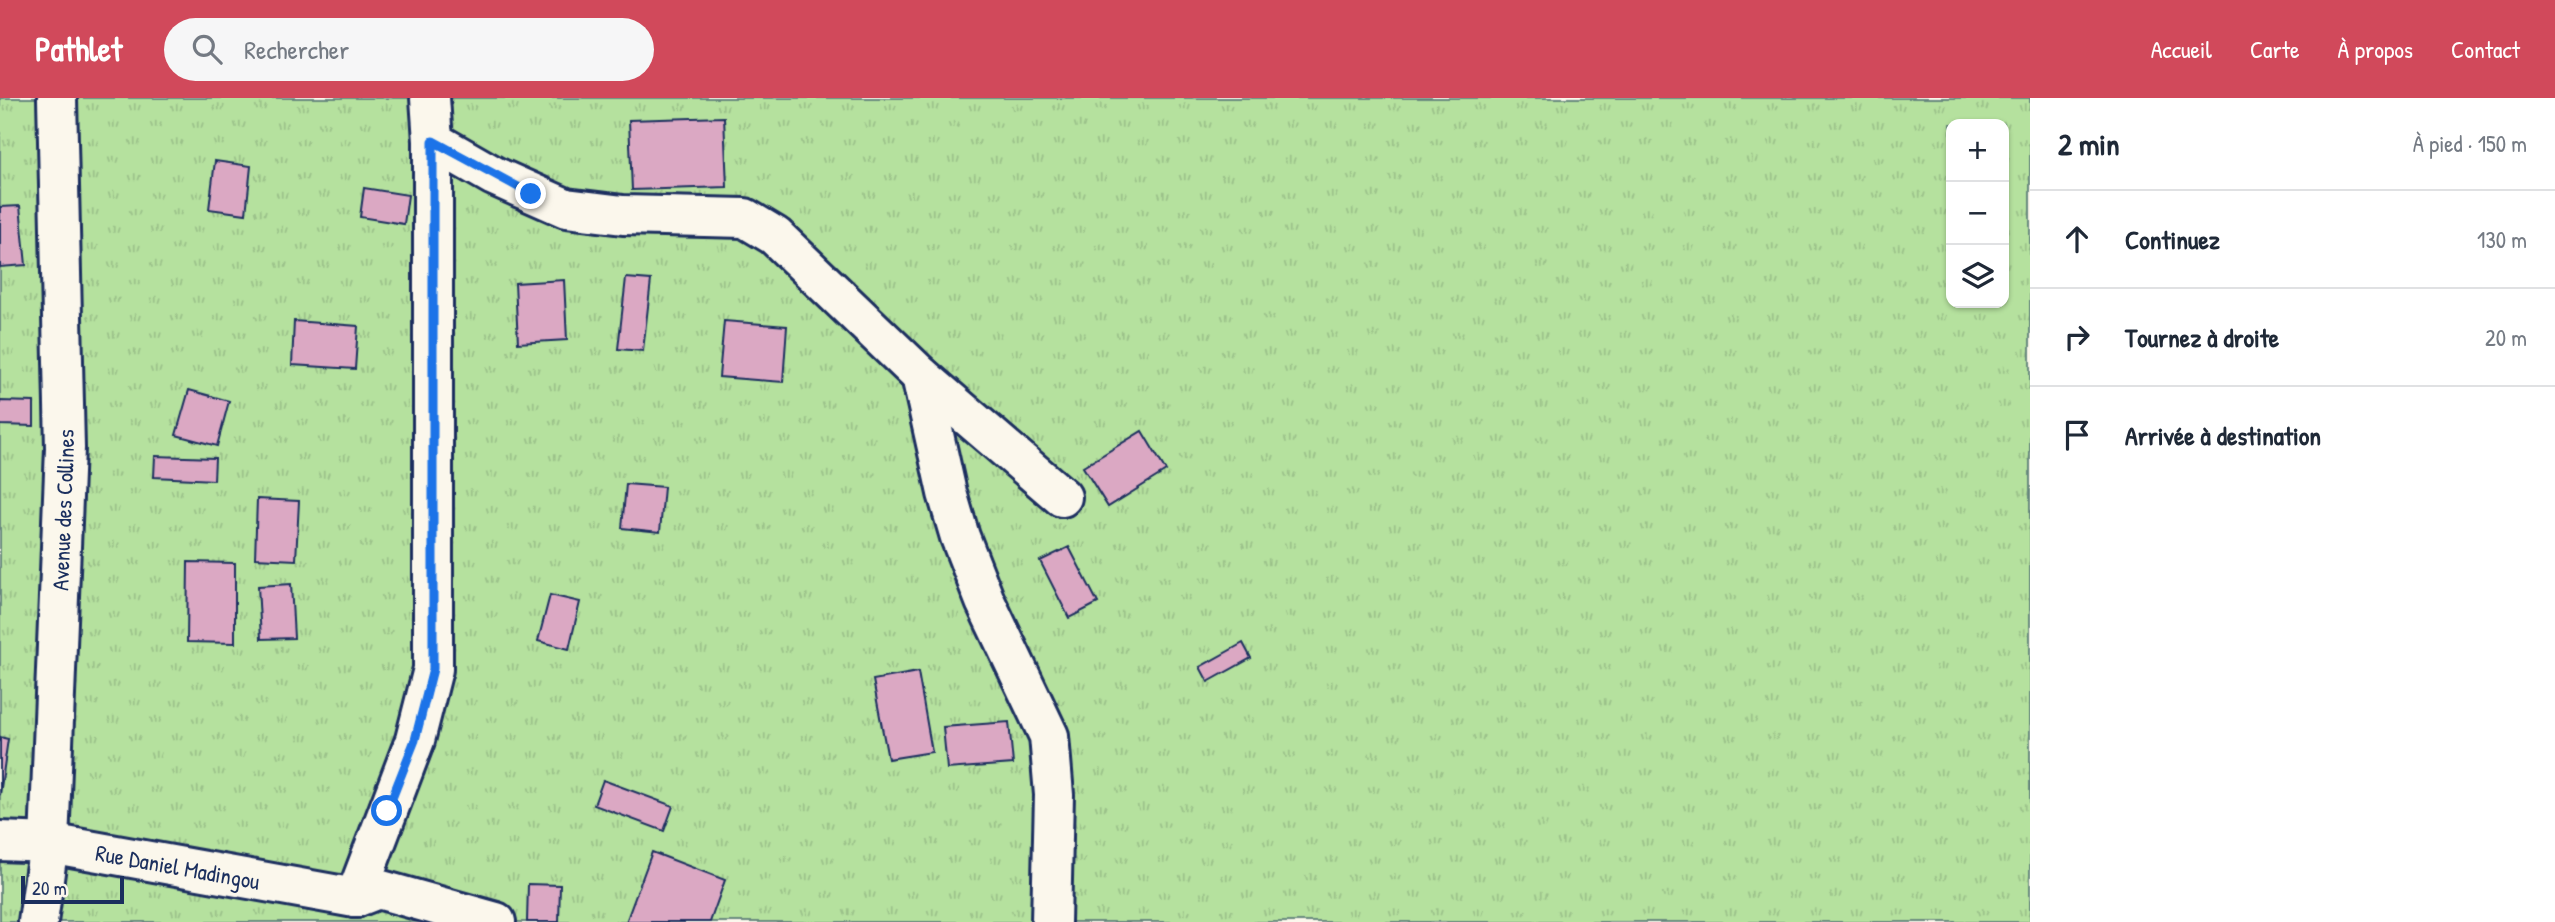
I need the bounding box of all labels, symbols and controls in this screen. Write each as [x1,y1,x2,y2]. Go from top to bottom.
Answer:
search box [164,18,654,81]
text: Pathlet [35,27,122,71]
icon: search [188,30,226,68]
text: Rechercher [244,32,349,67]
text: Accueil [2151,33,2212,65]
text: Carte [2250,33,2299,65]
text: À propos [2337,33,2413,65]
text: Contact [2451,33,2520,65]
map controls [1946,119,2009,308]
button: + [1946,119,2009,182]
text: 2 min [2058,124,2120,164]
text: À pied · 150 m [2413,128,2527,159]
route end [515,178,546,209]
button: − [1946,182,2009,245]
icon: ahead [2058,220,2096,258]
text: Continuez [2125,222,2220,257]
text: 130 m [2477,224,2527,255]
button: layers [1946,245,2009,308]
icon: right [2058,318,2096,356]
text: Tournez à droite [2125,320,2279,355]
text: 20 m [2485,322,2527,353]
icon: arrive [2058,416,2096,454]
text: Arrivée à destination [2125,418,2321,453]
street label: Avenue des Collines [44,429,81,591]
route start [371,795,402,826]
street label: Rue Daniel Madingou [93,836,262,896]
scale bar [21,873,124,905]
text: 20 m [32,875,67,901]

